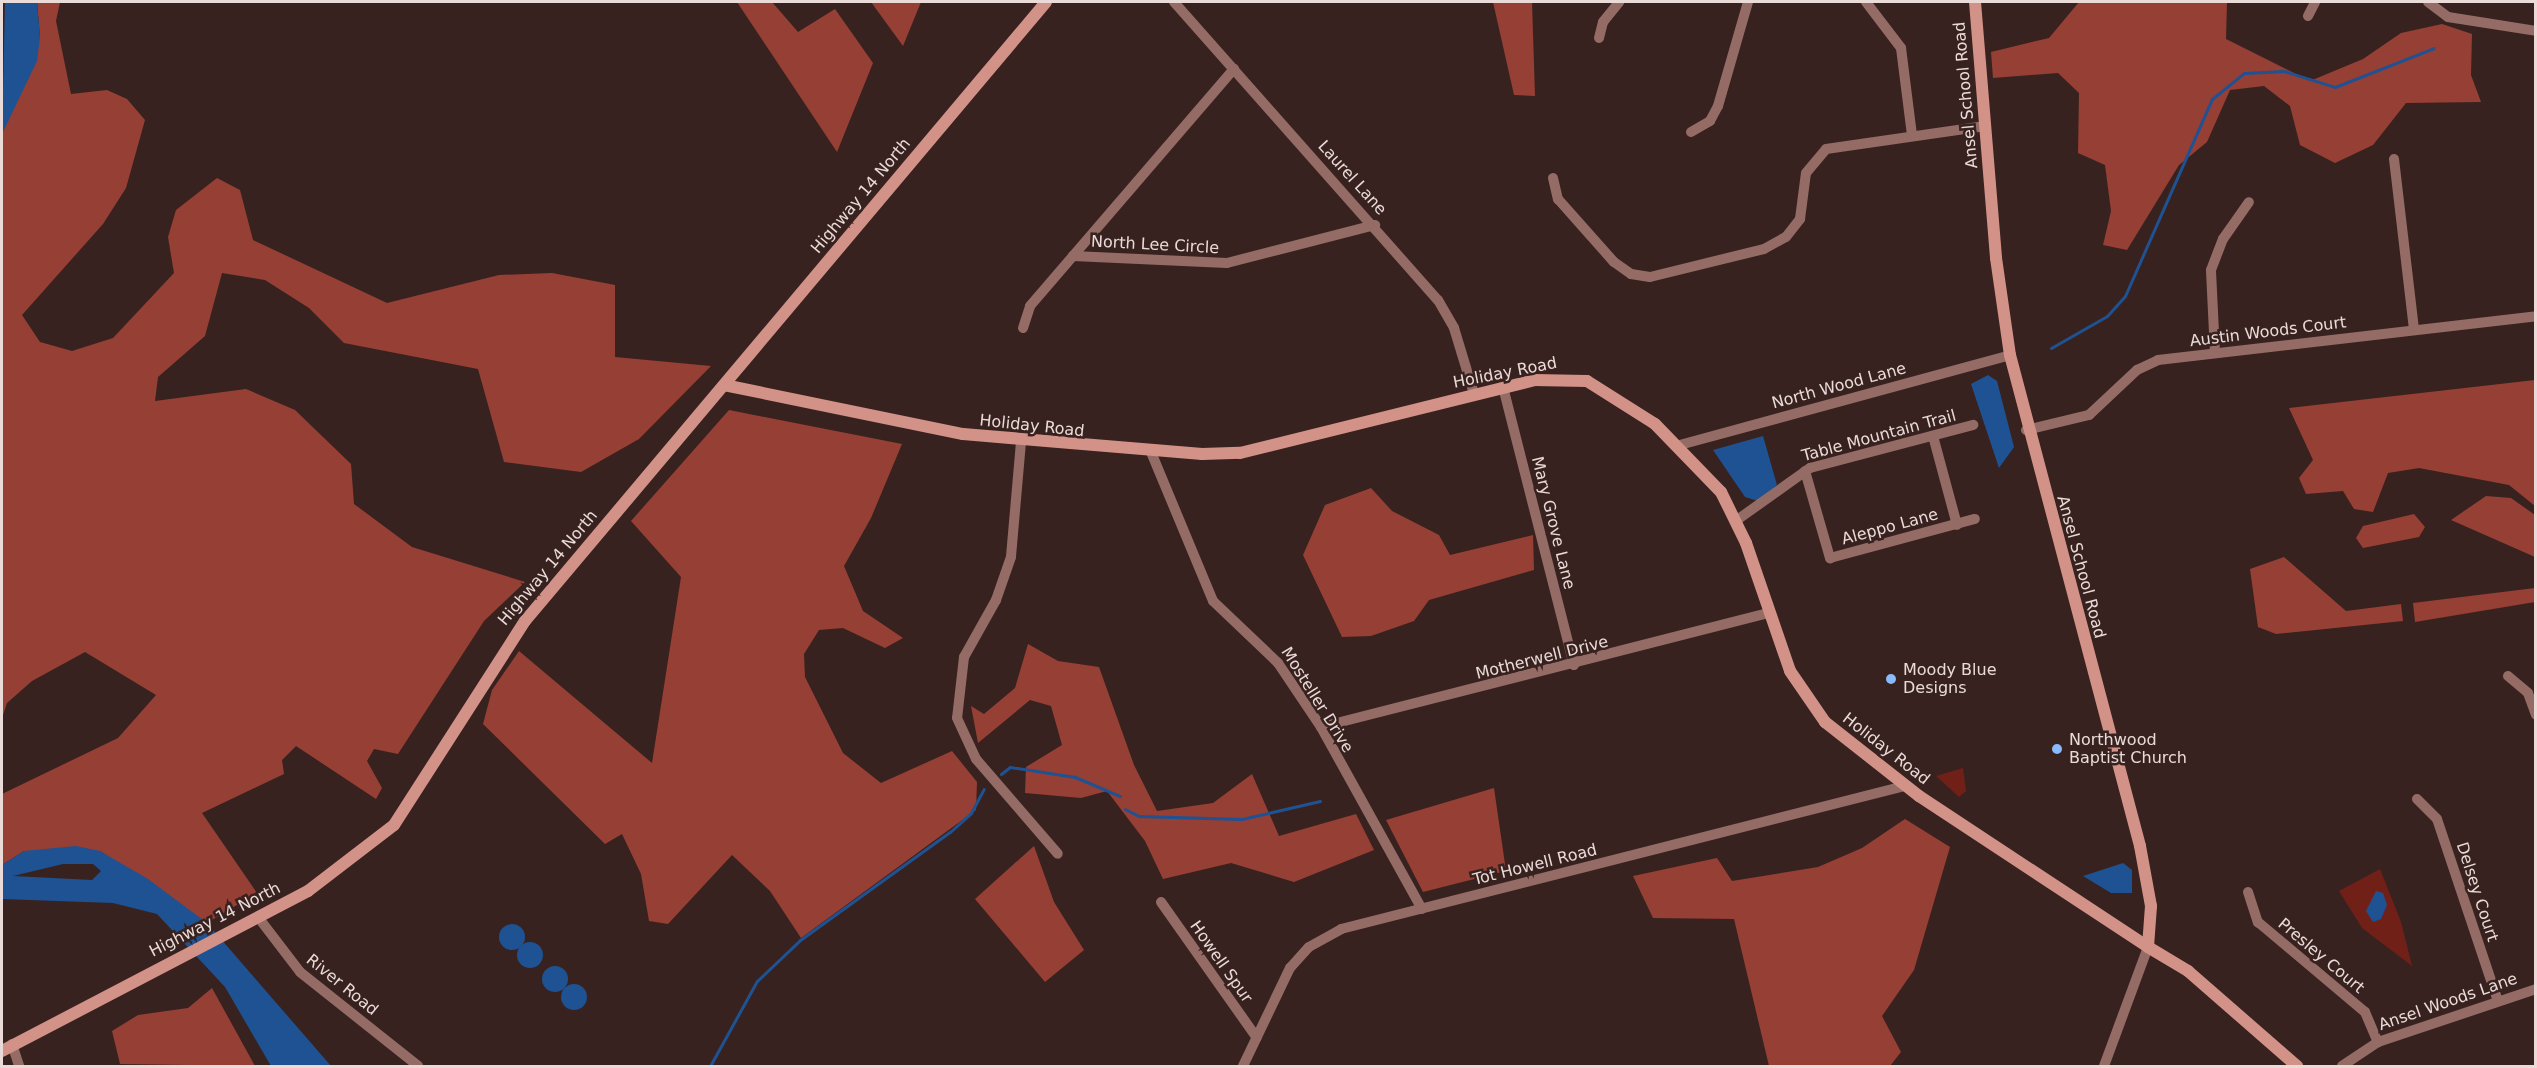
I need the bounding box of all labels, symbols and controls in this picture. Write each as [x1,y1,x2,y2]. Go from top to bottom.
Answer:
street label: Ansel School Road [1950,21,1982,169]
street label: Highway 14 North [807,135,915,257]
street label: Laurel Lane [1314,137,1390,219]
street label: North Lee Circle [1090,232,1220,258]
street label: Austin Woods Court [2189,313,2347,351]
street label: Holiday Road [1451,354,1559,392]
street label: North Wood Lane [1770,359,1908,413]
street label: Table Mountain Trail [1800,406,1958,466]
street label: Holiday Road [979,411,1085,441]
street label: Mary Grove Lane [1527,455,1579,591]
street label: Ansel School Road [2053,493,2109,641]
street label: Aleppo Lane [1840,505,1940,549]
street label: Highway 14 North [494,507,602,629]
street label: Motherwell Drive [1474,632,1610,684]
street label: Mosteller Drive [1277,644,1357,756]
place label: Moody Blue Designs [1903,660,1996,698]
marker: Moody Blue Designs [1884,672,1898,686]
street label: Holiday Road [1839,709,1933,789]
place label: Northwood Baptist Church [2069,730,2187,768]
marker: Northwood Baptist Church [2050,742,2064,756]
street label: Tot Howell Road [1471,840,1599,890]
street label: Delsey Court [2452,840,2502,944]
street label: Highway 14 North [146,879,284,961]
street label: Presley Court [2274,914,2368,998]
street label: Howell Spur [1186,917,1256,1007]
street label: River Road [302,950,382,1020]
street label: Ansel Woods Lane [2376,969,2520,1035]

